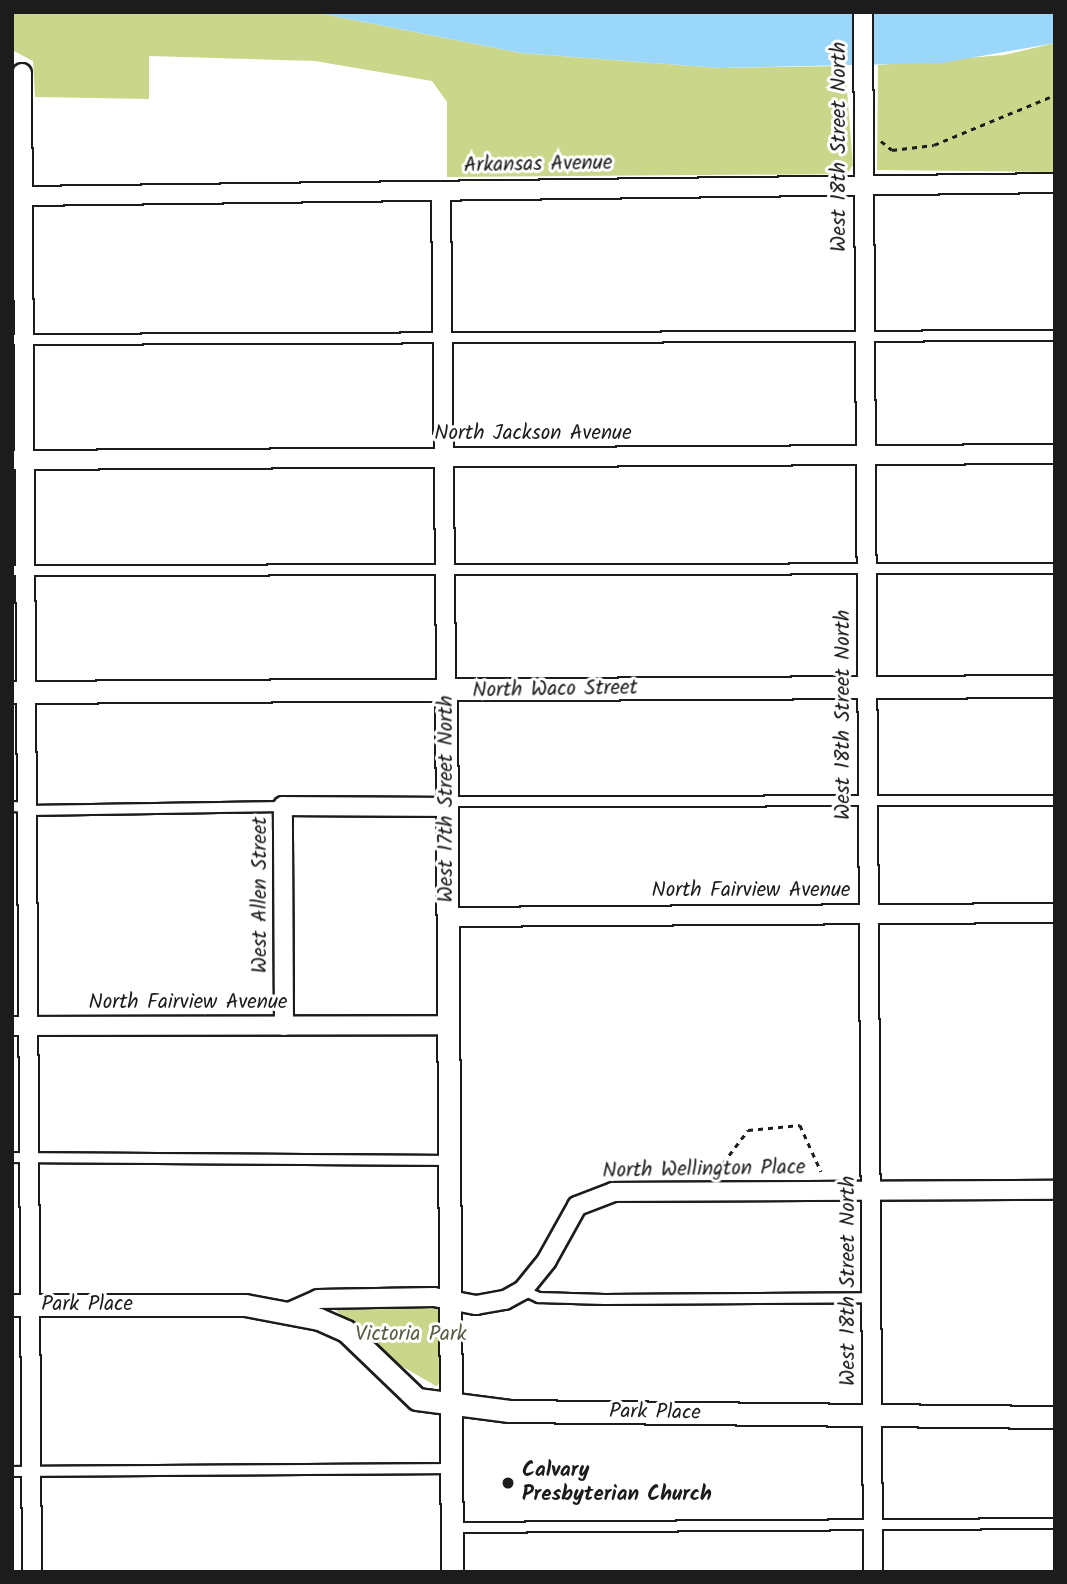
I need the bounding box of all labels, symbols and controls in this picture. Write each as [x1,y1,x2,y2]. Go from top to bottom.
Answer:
street label: West 18th Street North [827,42,853,252]
street label: Arkansas Avenue [463,151,613,179]
street label: North Jackson Avenue [434,421,632,447]
street label: West 18th Street North [831,610,857,820]
street label: North Waco Street [472,676,638,704]
street label: West 17th Street North [434,695,460,903]
street label: West Allen Street [248,817,274,973]
street label: North Fairview Avenue [652,878,850,904]
street label: North Fairview Avenue [89,990,287,1016]
street label: North Wellington Place [602,1156,806,1184]
street label: West 18th Street North [836,1176,862,1386]
street label: Park Place [41,1292,133,1318]
park label: Victoria Park [355,1322,467,1348]
street label: Park Place [609,1400,701,1426]
place label: Calvary Presbyterian Church [522,1458,712,1508]
marker: Calvary Presbyterian Church [500,1475,516,1491]

